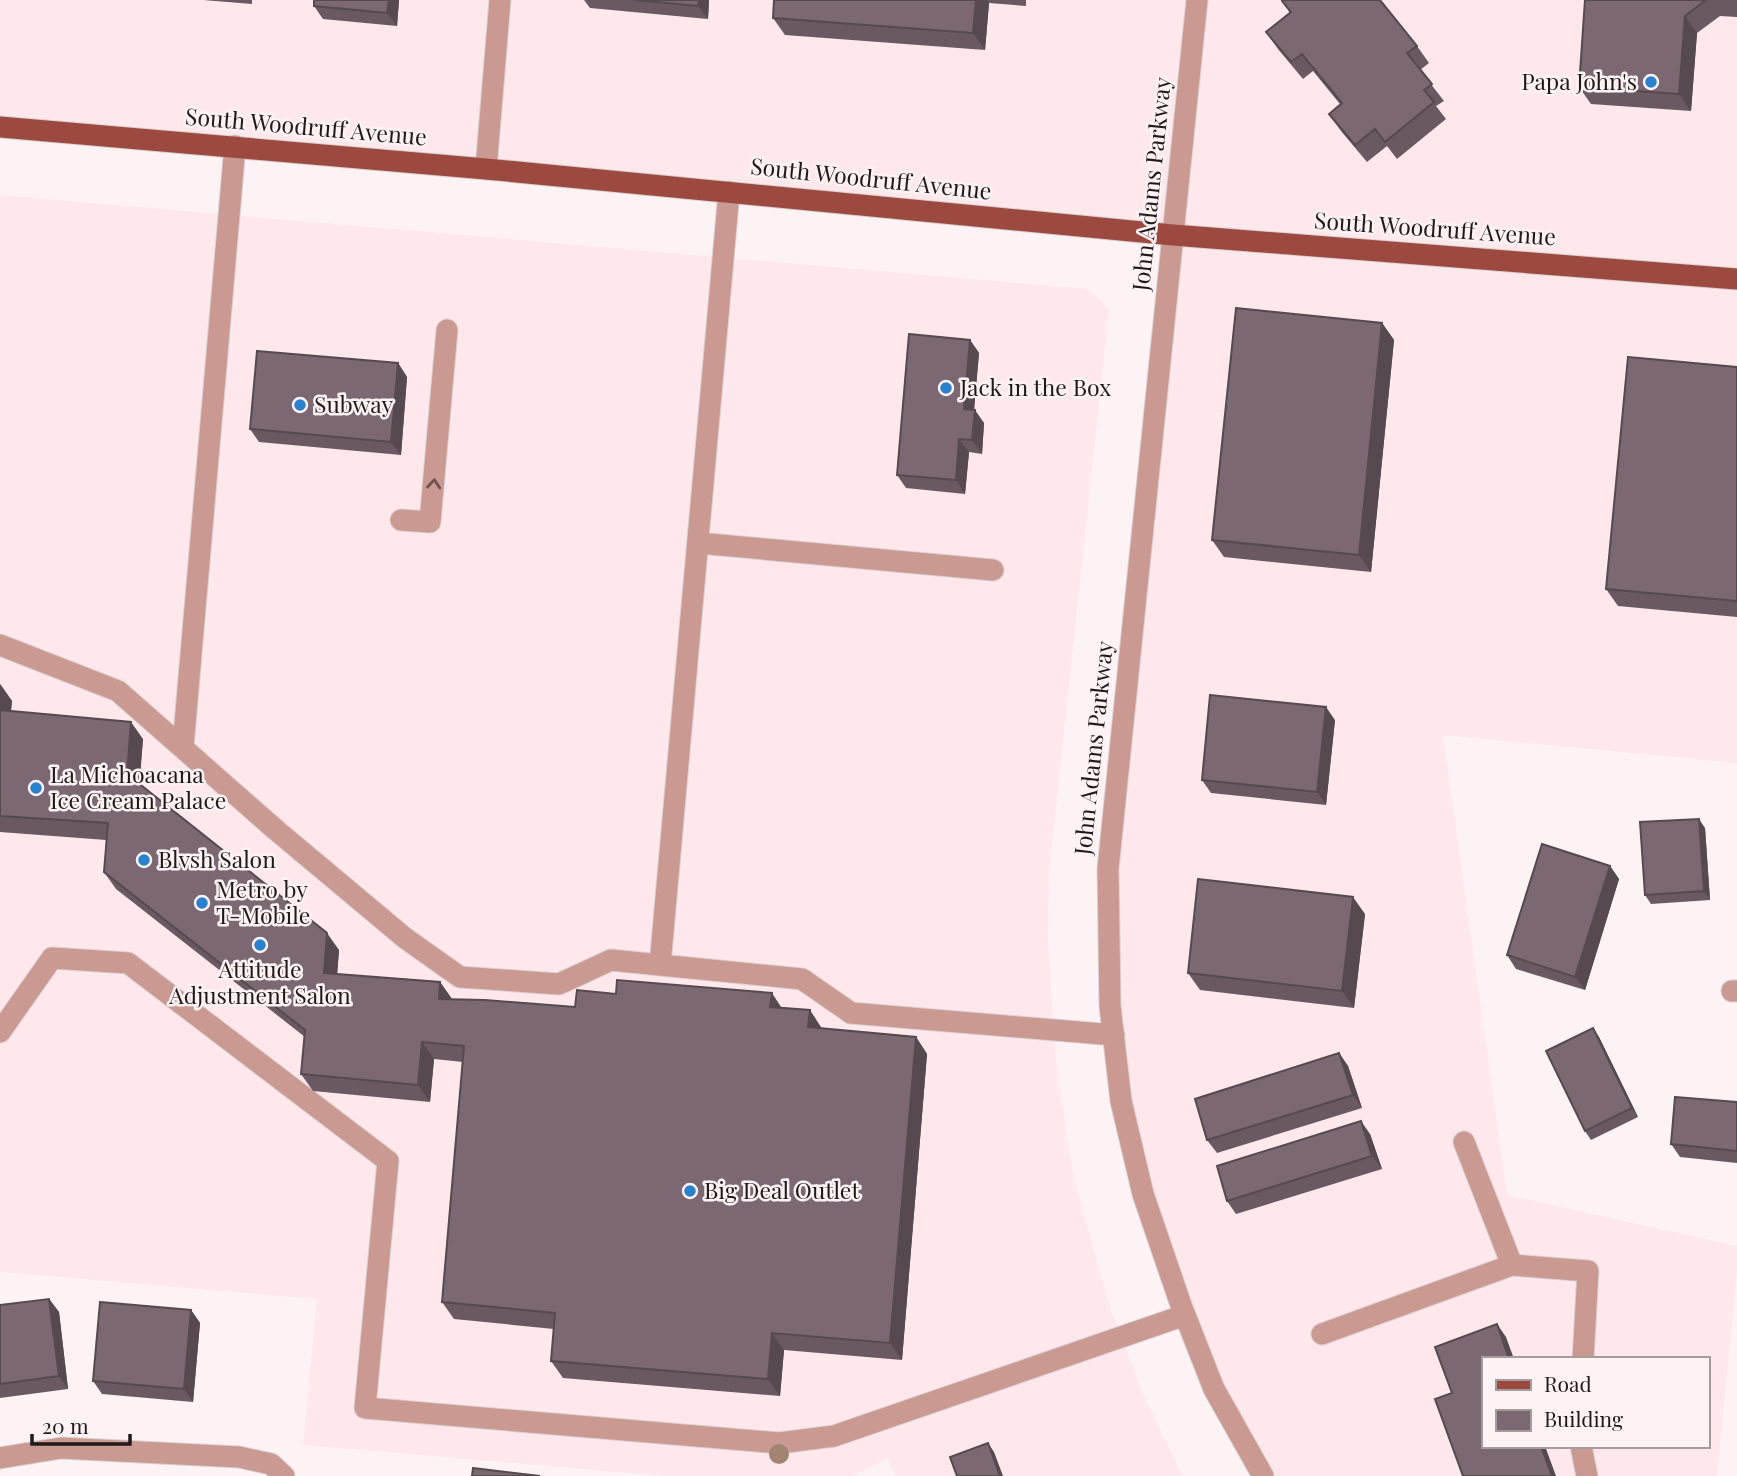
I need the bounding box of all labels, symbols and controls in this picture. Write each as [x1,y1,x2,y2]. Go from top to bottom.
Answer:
place label: Papa John's [1521,65,1637,96]
marker: Papa John's [1643,74,1659,90]
street label: John Adams Parkway [1124,75,1177,293]
street label: South Woodruff Avenue [184,100,428,152]
street label: South Woodruff Avenue [749,149,993,206]
street label: South Woodruff Avenue [1313,204,1557,251]
place label: Jack in the Box [959,371,1111,402]
marker: Jack in the Box [938,380,954,396]
place label: Subway [314,388,393,419]
marker: Subway [292,397,308,413]
one-way arrow [426,478,441,489]
street label: John Adams Parkway [1066,639,1119,857]
place label: La Michoacana Ice Cream Palace [50,758,226,815]
marker: La Michoacana Ice Cream Palace [28,780,44,796]
place label: Blvsh Salon [158,843,276,874]
marker: Blvsh Salon [136,852,152,868]
place label: Metro by T-Mobile [216,873,310,930]
marker: Metro by T-Mobile [194,895,210,911]
marker: Attitude Adjustment Salon [252,937,268,953]
place label: Attitude Adjustment Salon [168,953,351,1010]
place label: Big Deal Outlet [704,1174,860,1205]
marker: Big Deal Outlet [682,1183,698,1199]
legend [1482,1357,1709,1448]
text: Road [1544,1369,1592,1397]
scale bar [32,1402,130,1446]
text: Building [1544,1404,1623,1432]
text: 20 m [42,1411,89,1439]

